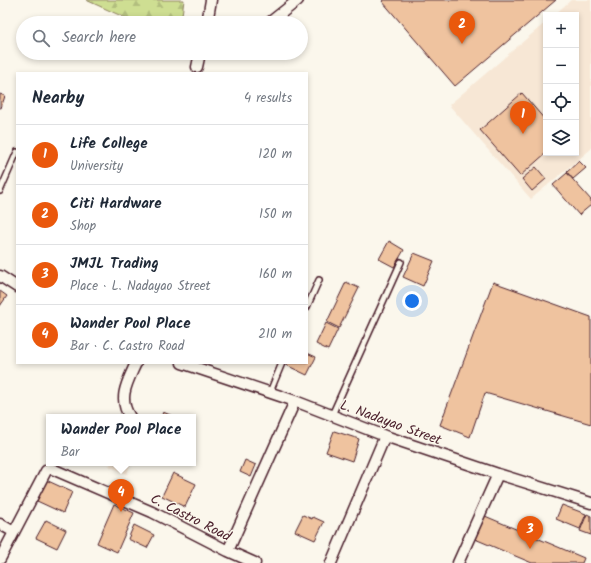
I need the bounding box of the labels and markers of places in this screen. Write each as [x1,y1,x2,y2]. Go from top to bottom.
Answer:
pin: 2 [449,11,475,44]
pin: 1 [510,101,536,134]
pin: 4 [108,479,134,512]
pin: 3 [517,516,543,549]

